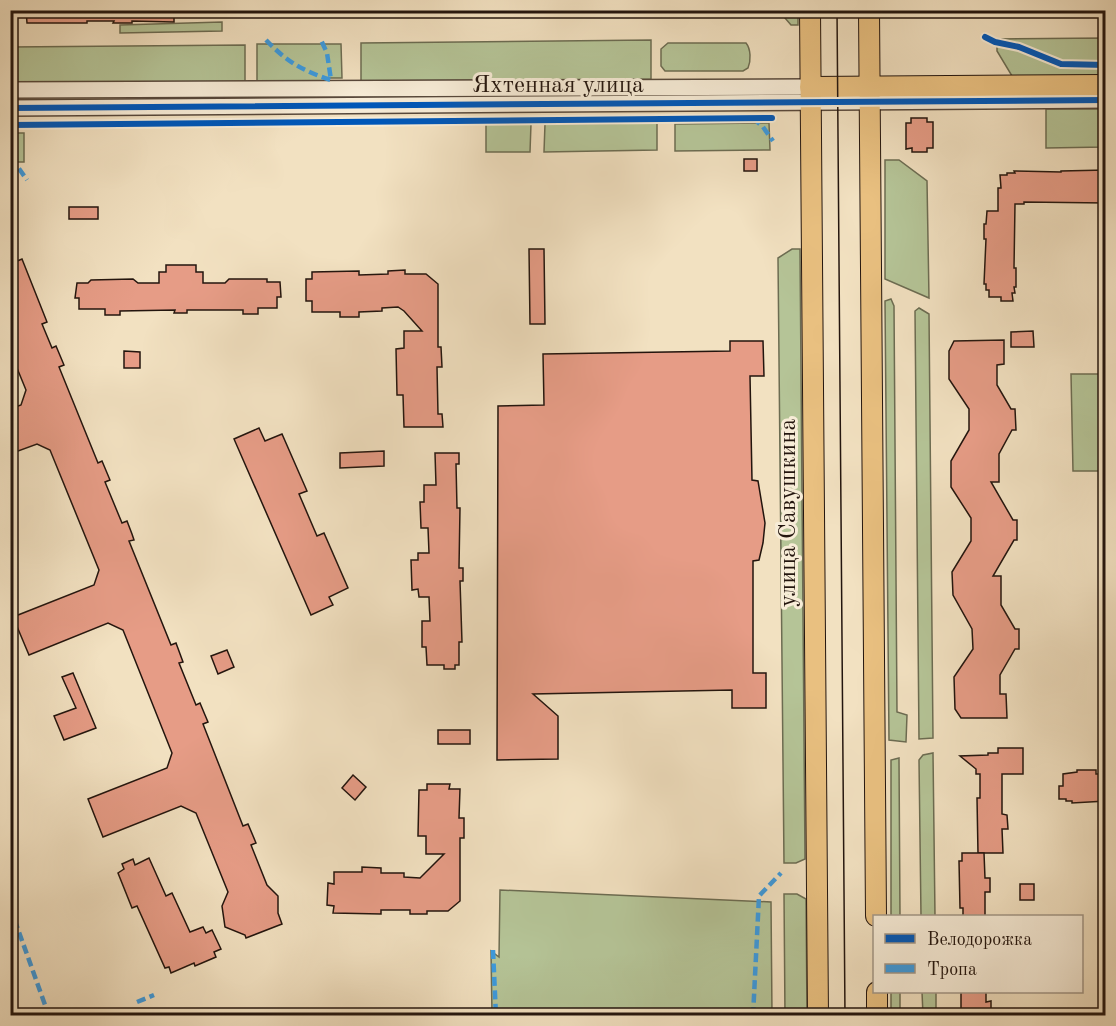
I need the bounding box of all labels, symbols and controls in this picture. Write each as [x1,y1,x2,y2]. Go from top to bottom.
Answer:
street label: Яхтенная улица [472,74,644,98]
street label: улица Савушкина [777,419,801,607]
legend [873,915,1083,993]
text: Велодорожка [927,931,1032,949]
text: Тропа [927,961,977,979]

